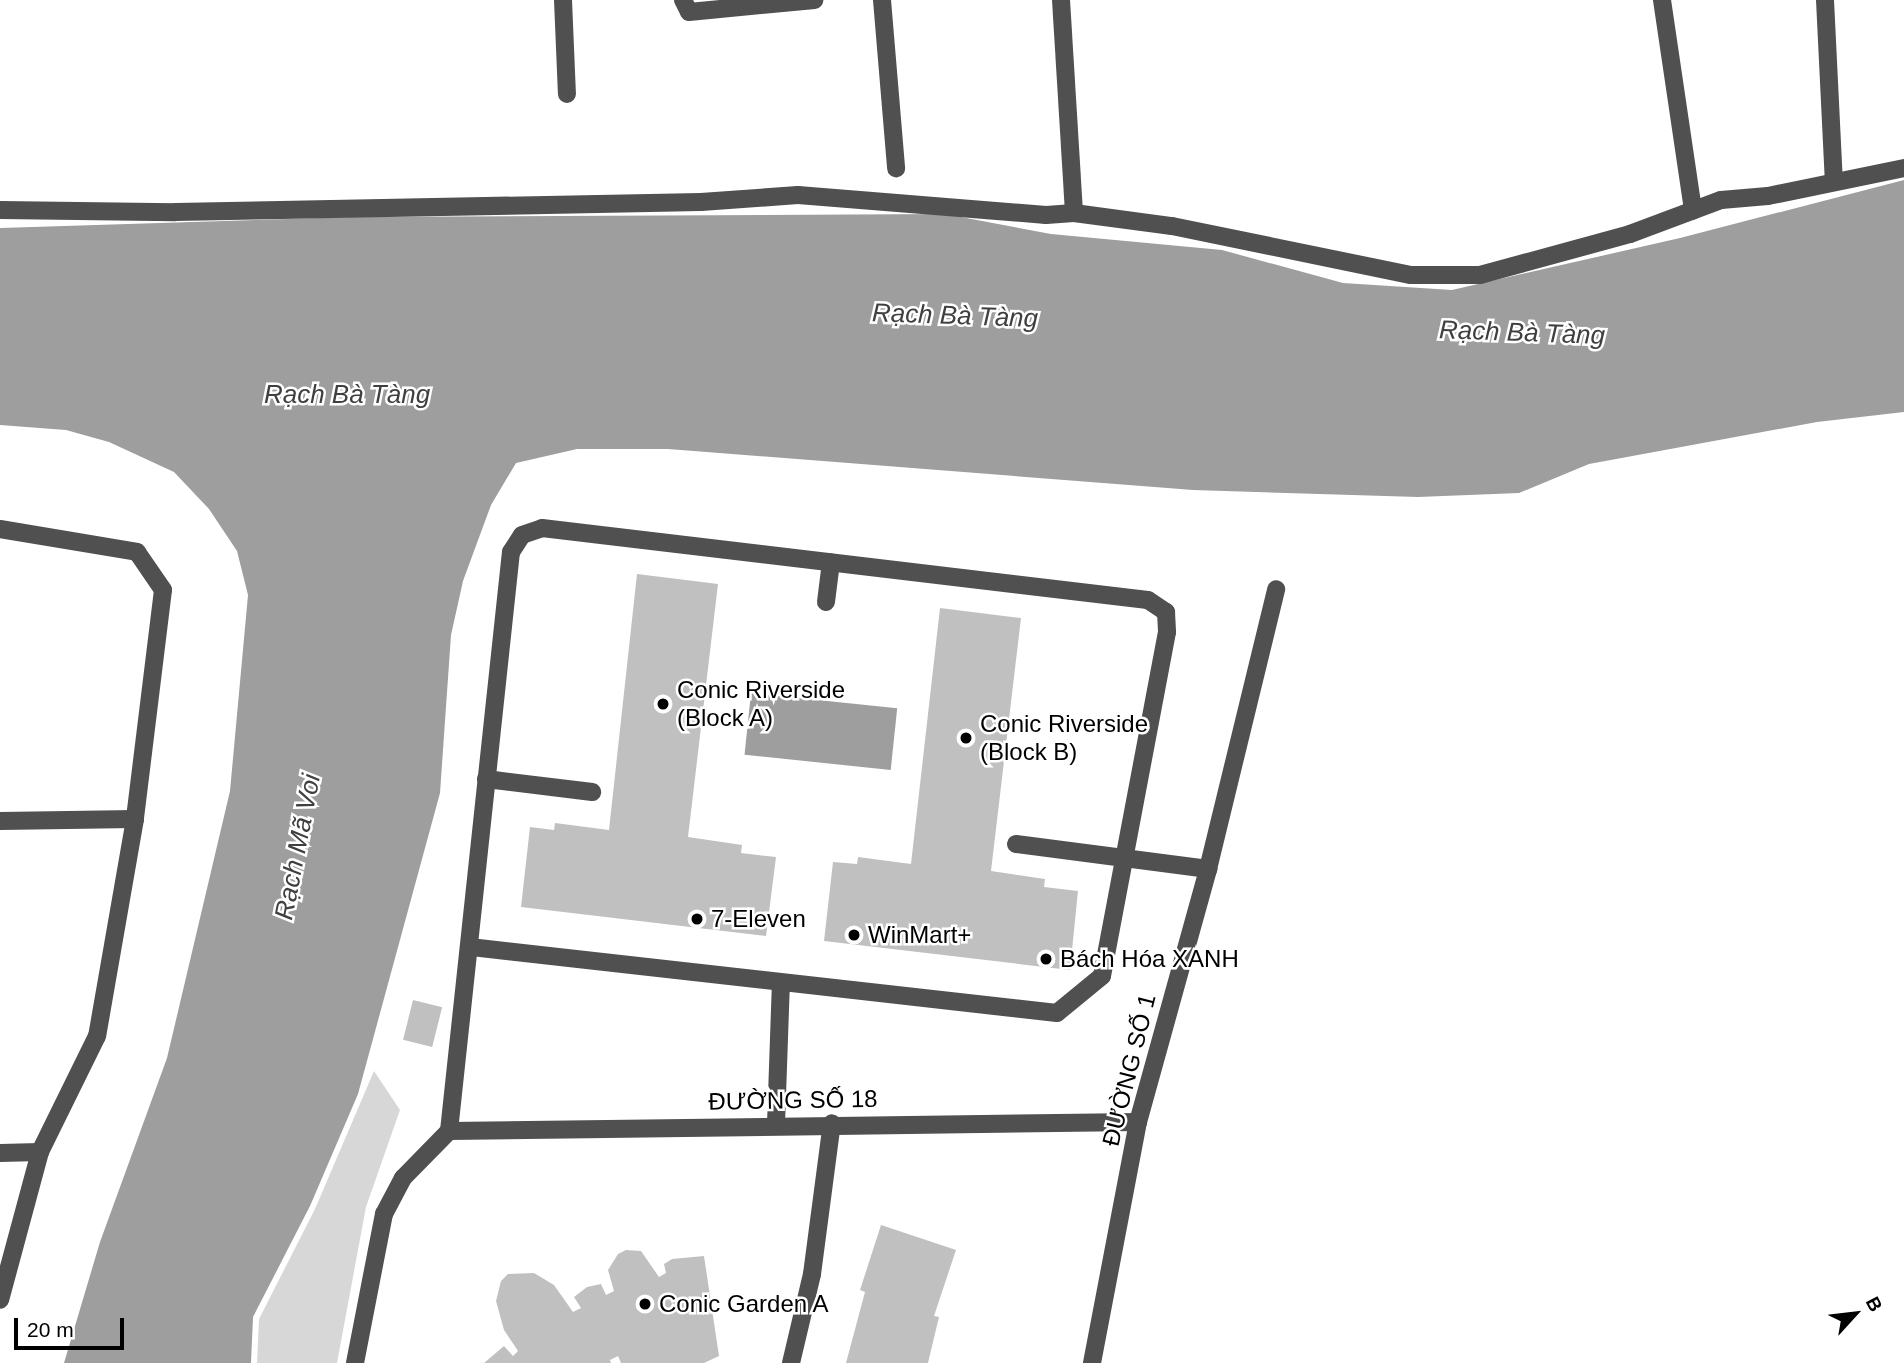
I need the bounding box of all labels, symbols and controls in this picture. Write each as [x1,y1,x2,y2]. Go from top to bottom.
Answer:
water label: Rạch Bà Tàng [871,298,1039,334]
water label: Rạch Bà Tàng [1438,315,1606,351]
water label: Rạch Bà Tàng [264,379,430,411]
place label: Conic Riverside (Block A) [677,676,845,732]
marker: Conic Riverside (Block A) [655,696,671,712]
place label: Conic Riverside (Block B) [980,710,1148,766]
marker: Conic Riverside (Block B) [958,730,974,746]
water label: Rạch Mã Voi [269,771,327,923]
place label: 7-Eleven [711,905,806,933]
marker: 7-Eleven [689,911,705,927]
place label: WinMart+ [868,921,971,949]
marker: WinMart+ [846,927,862,943]
place label: Bách Hóa XANH [1060,945,1239,973]
marker: Bách Hóa XANH [1038,951,1054,967]
street label: ĐƯỜNG SỐ 1 [1096,991,1162,1149]
street label: ĐƯỜNG SỐ 18 [708,1084,878,1116]
north arrow [1820,1279,1890,1349]
place label: Conic Garden A [659,1290,830,1318]
text: B [1862,1293,1887,1315]
marker: Conic Garden A [637,1296,653,1312]
scale bar [18,1304,128,1348]
text: 20 m [27,1318,74,1341]

